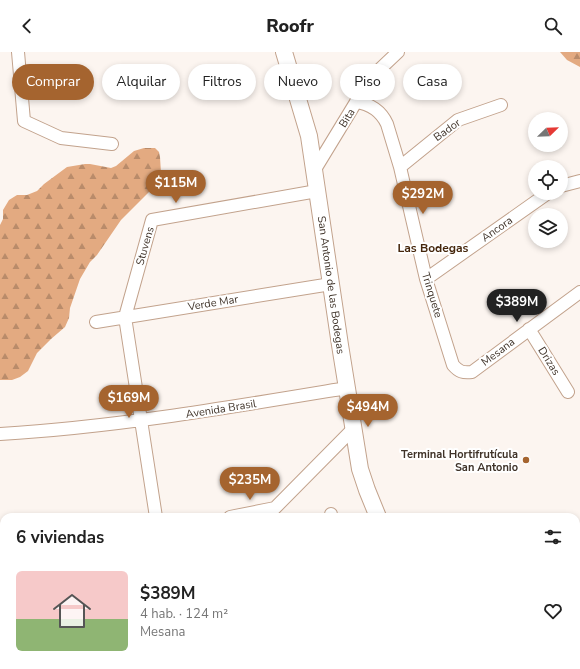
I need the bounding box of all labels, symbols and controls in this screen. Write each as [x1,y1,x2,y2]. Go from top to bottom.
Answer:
text: Roofr [266,14,314,38]
icon: back [16,15,38,37]
icon: search [542,15,564,37]
chip: Comprar [12,64,94,100]
chip: Alquilar [102,64,180,100]
chip: Filtros [188,64,256,100]
chip: Nuevo [264,64,332,100]
chip: Piso [340,64,395,100]
chip: Casa [403,64,462,100]
street label: Bita [335,106,359,130]
north arrow [528,112,568,152]
map controls [528,112,568,248]
street label: Bador [431,115,463,145]
button: locate [528,160,568,200]
pin: $115M [148,170,204,204]
text: $115M [155,174,197,192]
pin: $292M [395,181,451,215]
text: $292M [402,185,444,203]
button: layers [528,208,568,248]
street label: Ancora [478,213,516,245]
street label: San Antonio de las Bodegas [314,215,348,355]
street label: Stuvens [132,225,158,267]
district label: Las Bodegas [398,240,469,256]
street label: Trinquete [418,271,446,320]
pin: $389M [489,289,545,323]
street label: Verde Mar [186,292,239,315]
text: $389M [496,293,538,311]
street label: Mesana [478,334,518,370]
street label: Drizas [534,344,564,378]
pin: $169M [101,385,157,419]
text: $169M [108,389,150,407]
pin: $494M [340,394,396,428]
street label: Avenida Brasil [185,396,258,422]
text: $494M [347,398,389,416]
place label: Terminal Hortifrutícula San Antonio [401,447,518,475]
marker: Terminal Hortifrutícula San Antonio [521,455,531,465]
pin: $235M [222,467,278,501]
text: $235M [229,471,271,489]
text: 6 viviendas [16,526,104,549]
icon: filters [542,526,564,548]
text: $389M [140,582,196,605]
icon: home [48,587,96,635]
icon: heart [542,600,564,622]
text: 4 hab. · 124 m² [140,605,228,623]
text: Mesana [140,623,185,641]

